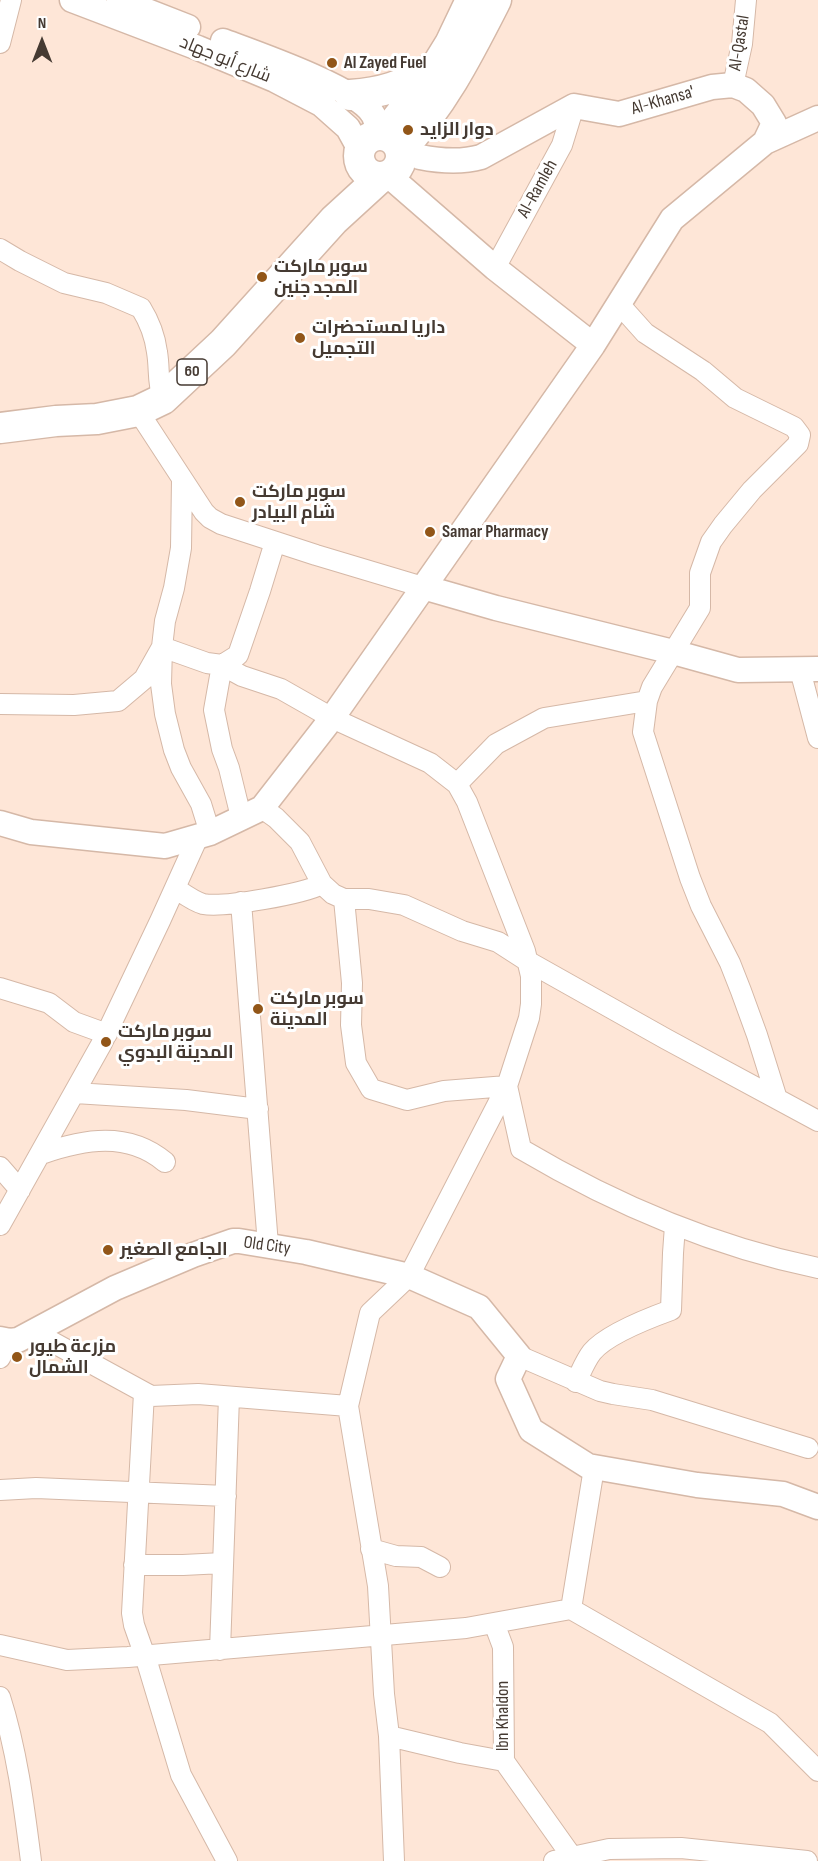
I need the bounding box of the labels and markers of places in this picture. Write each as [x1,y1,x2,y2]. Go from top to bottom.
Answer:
place label: Al Zayed Fuel [344,52,426,74]
marker: Al Zayed Fuel [325,56,339,70]
place label: دوار الزايد [420,119,494,141]
marker: دوار الزايد [401,123,415,137]
place label: سوبر ماركت المجد جنين [274,256,368,298]
marker: سوبر ماركت المجد جنين [255,270,269,284]
place label: داريا لمستحضرات التجميل [312,317,445,360]
marker: داريا لمستحضرات التجميل [293,331,307,345]
place label: سوبر ماركت شام البيادر [252,481,346,524]
marker: سوبر ماركت شام البيادر [233,495,247,509]
place label: Samar Pharmacy [442,521,549,543]
marker: Samar Pharmacy [423,525,437,539]
place label: سوبر ماركت المدينة [270,988,364,1030]
marker: سوبر ماركت المدينة [251,1002,265,1016]
place label: سوبر ماركت المدينة البدوي [118,1021,234,1064]
marker: سوبر ماركت المدينة البدوي [99,1035,113,1049]
place label: الجامع الصغير [120,1239,228,1261]
marker: الجامع الصغير [101,1243,115,1257]
place label: مزرعة طيور الشمال [29,1336,116,1378]
marker: مزرعة طيور الشمال [10,1350,24,1364]

